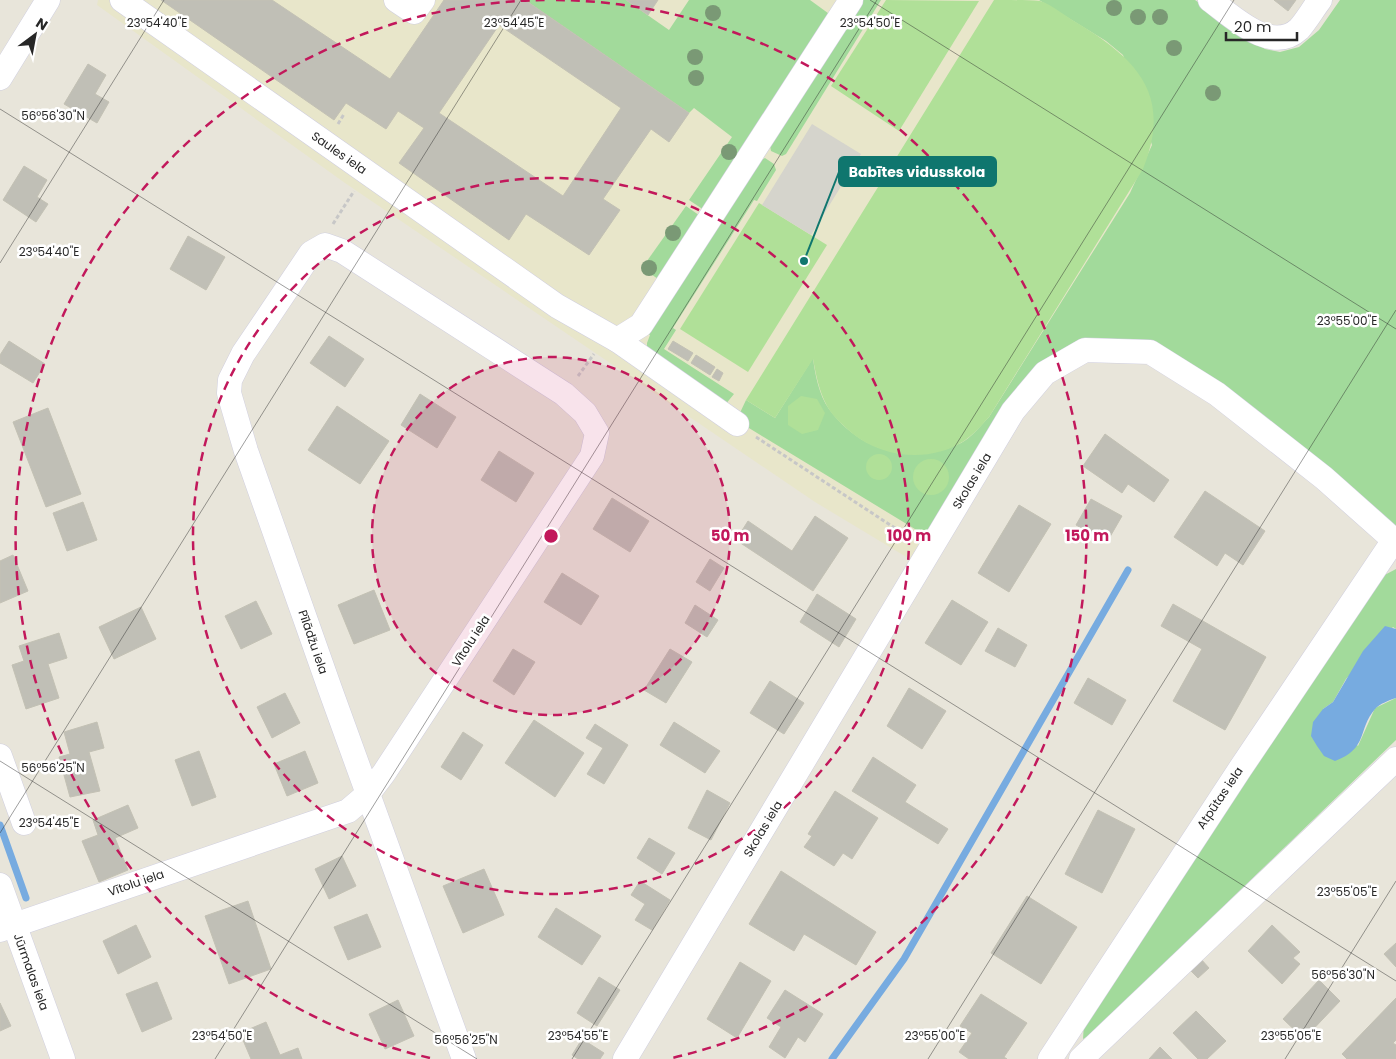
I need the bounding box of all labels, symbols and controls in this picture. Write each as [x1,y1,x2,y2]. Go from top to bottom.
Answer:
north arrow [10,10,60,60]
scale bar [1226,10,1297,42]
text: N [32,13,52,35]
text: 23°54'40"E [127,14,187,31]
text: 23°54'45"E [484,14,544,31]
text: 23°54'50"E [840,14,900,31]
text: 20 m [1234,16,1272,37]
text: 56°56'30"N [21,107,85,124]
street label: Saules iela [308,127,370,178]
callout: Babītes vidusskola [839,157,996,186]
text: Babītes vidusskola [849,162,985,182]
text: 23°54'40"E [19,243,79,260]
text: 23°55'00"E [1317,312,1377,329]
street label: Skolas iela [948,449,995,512]
text: 50 m [711,525,749,546]
text: 100 m [887,525,931,546]
text: 150 m [1065,525,1109,546]
centre of rings [542,527,560,545]
street label: Pīlādžu iela [295,607,332,676]
street label: Vītolu iela [448,612,494,670]
text: 56°56'25"N [21,759,85,776]
street label: Atpūtas iela [1193,763,1247,832]
street label: Skolas iela [739,797,786,860]
text: 23°54'45"E [19,814,79,831]
street label: Vītolu iela [105,865,166,900]
text: 23°55'05"E [1317,883,1377,900]
street label: Jūrmalas iela [10,931,53,1013]
text: 56°56'30"N [1311,966,1375,983]
text: 23°54'50"E [192,1027,252,1044]
text: 23°54'55"E [548,1027,608,1044]
text: 23°55'00"E [905,1027,965,1044]
text: 23°55'05"E [1261,1027,1321,1044]
text: 56°56'25"N [434,1031,498,1048]

